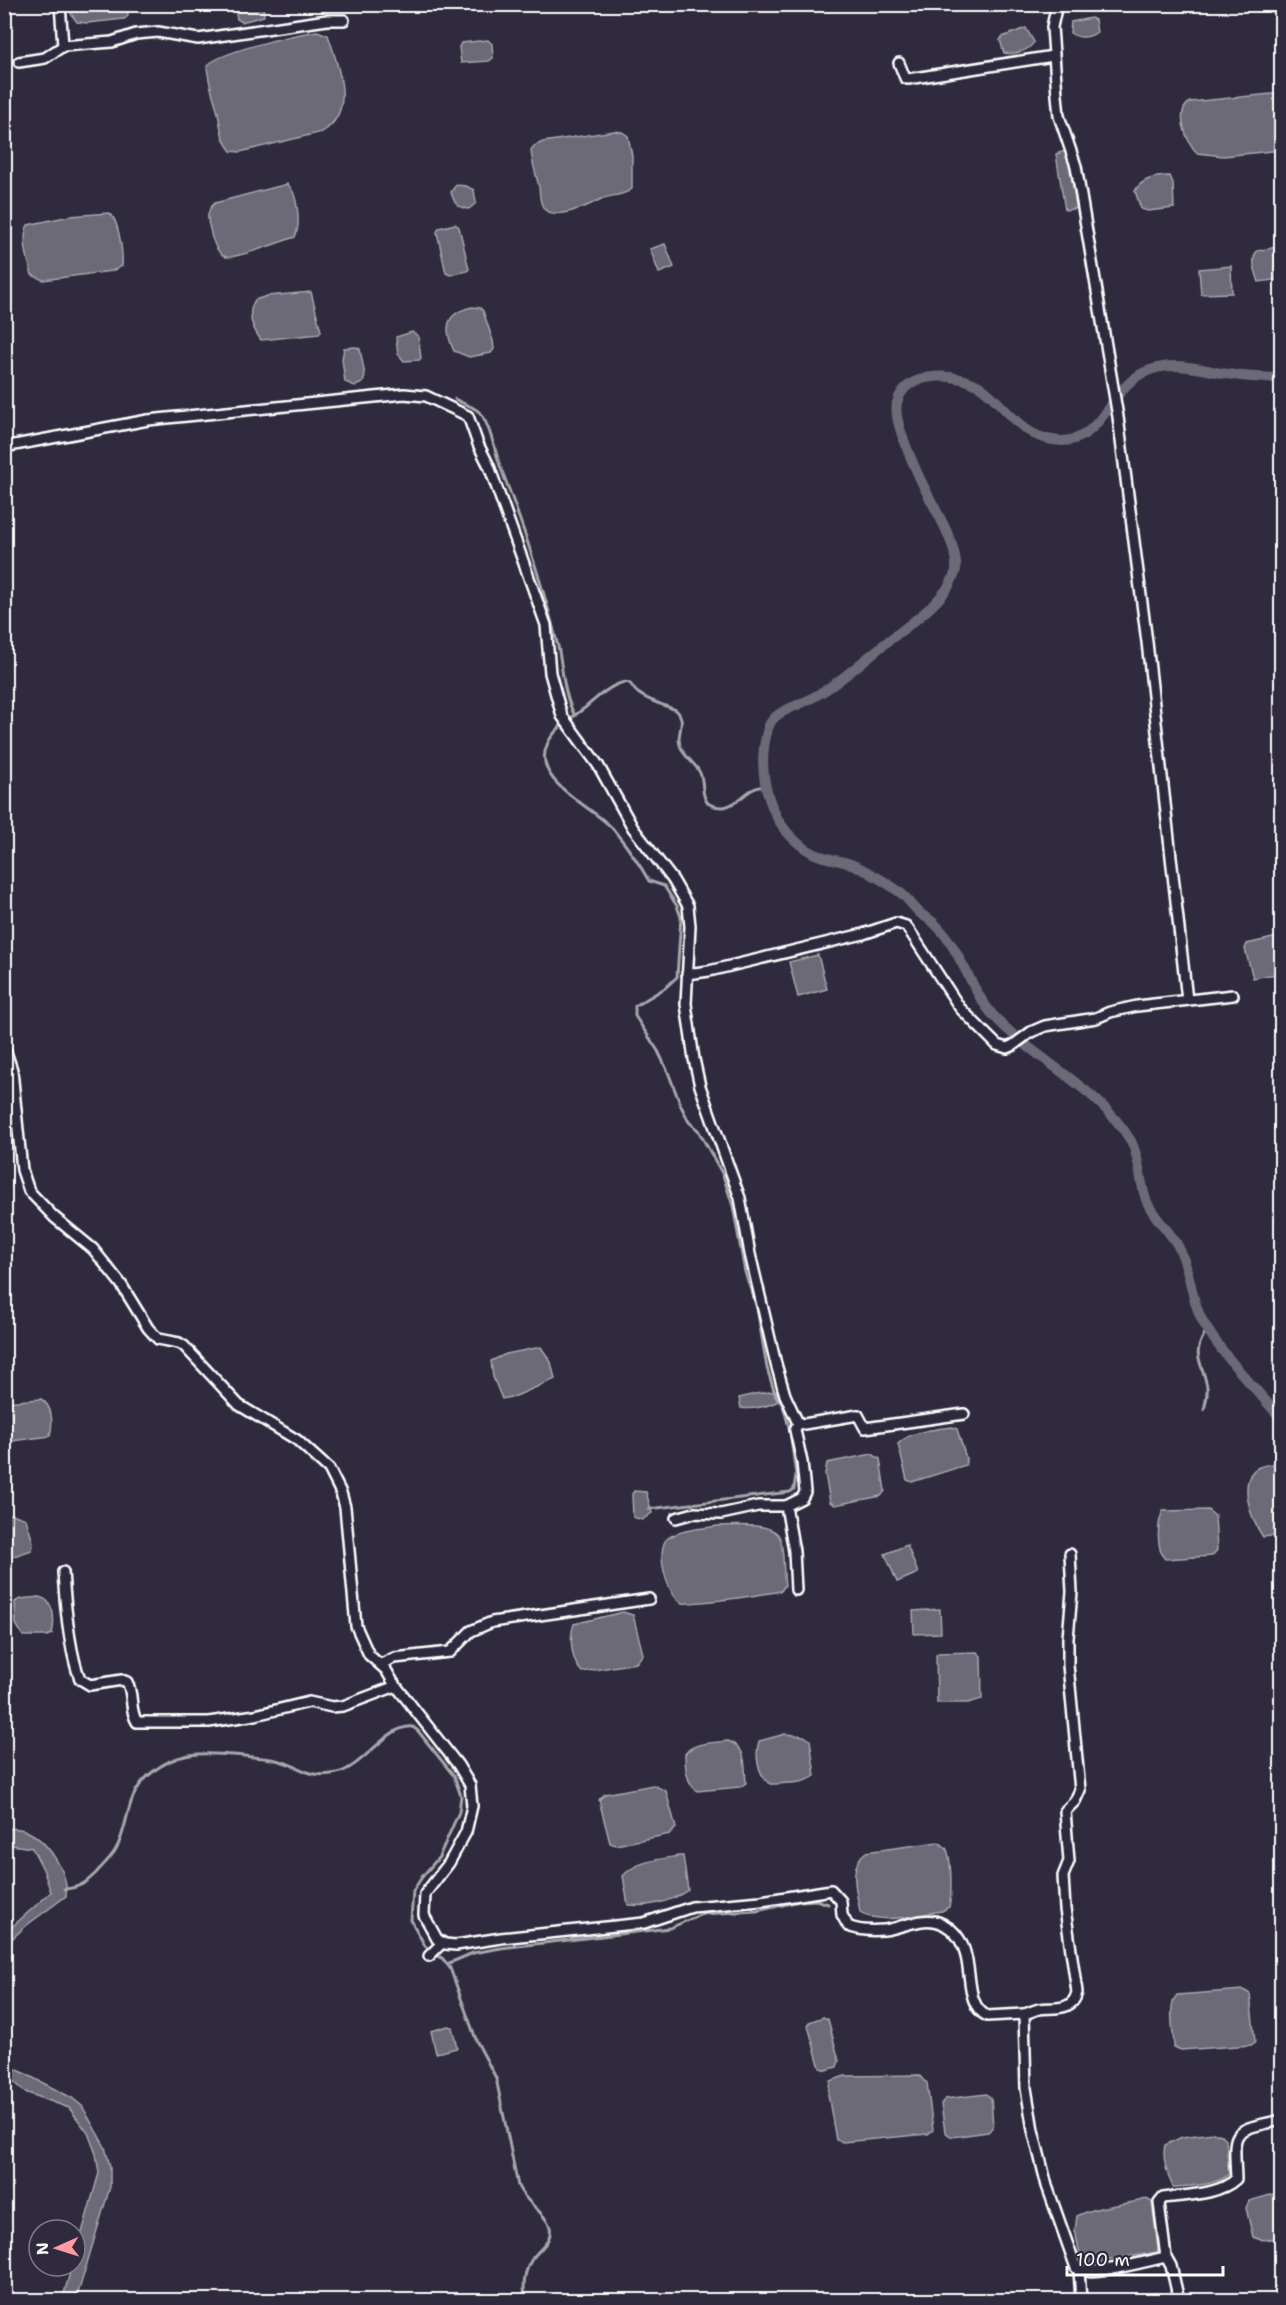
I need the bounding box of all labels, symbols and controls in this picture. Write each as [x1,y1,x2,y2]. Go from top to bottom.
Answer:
north arrow [27,2218,87,2278]
scale bar [1067,2239,1223,2277]
text: N [32,2242,53,2256]
text: 100 m [1076,2248,1130,2272]

